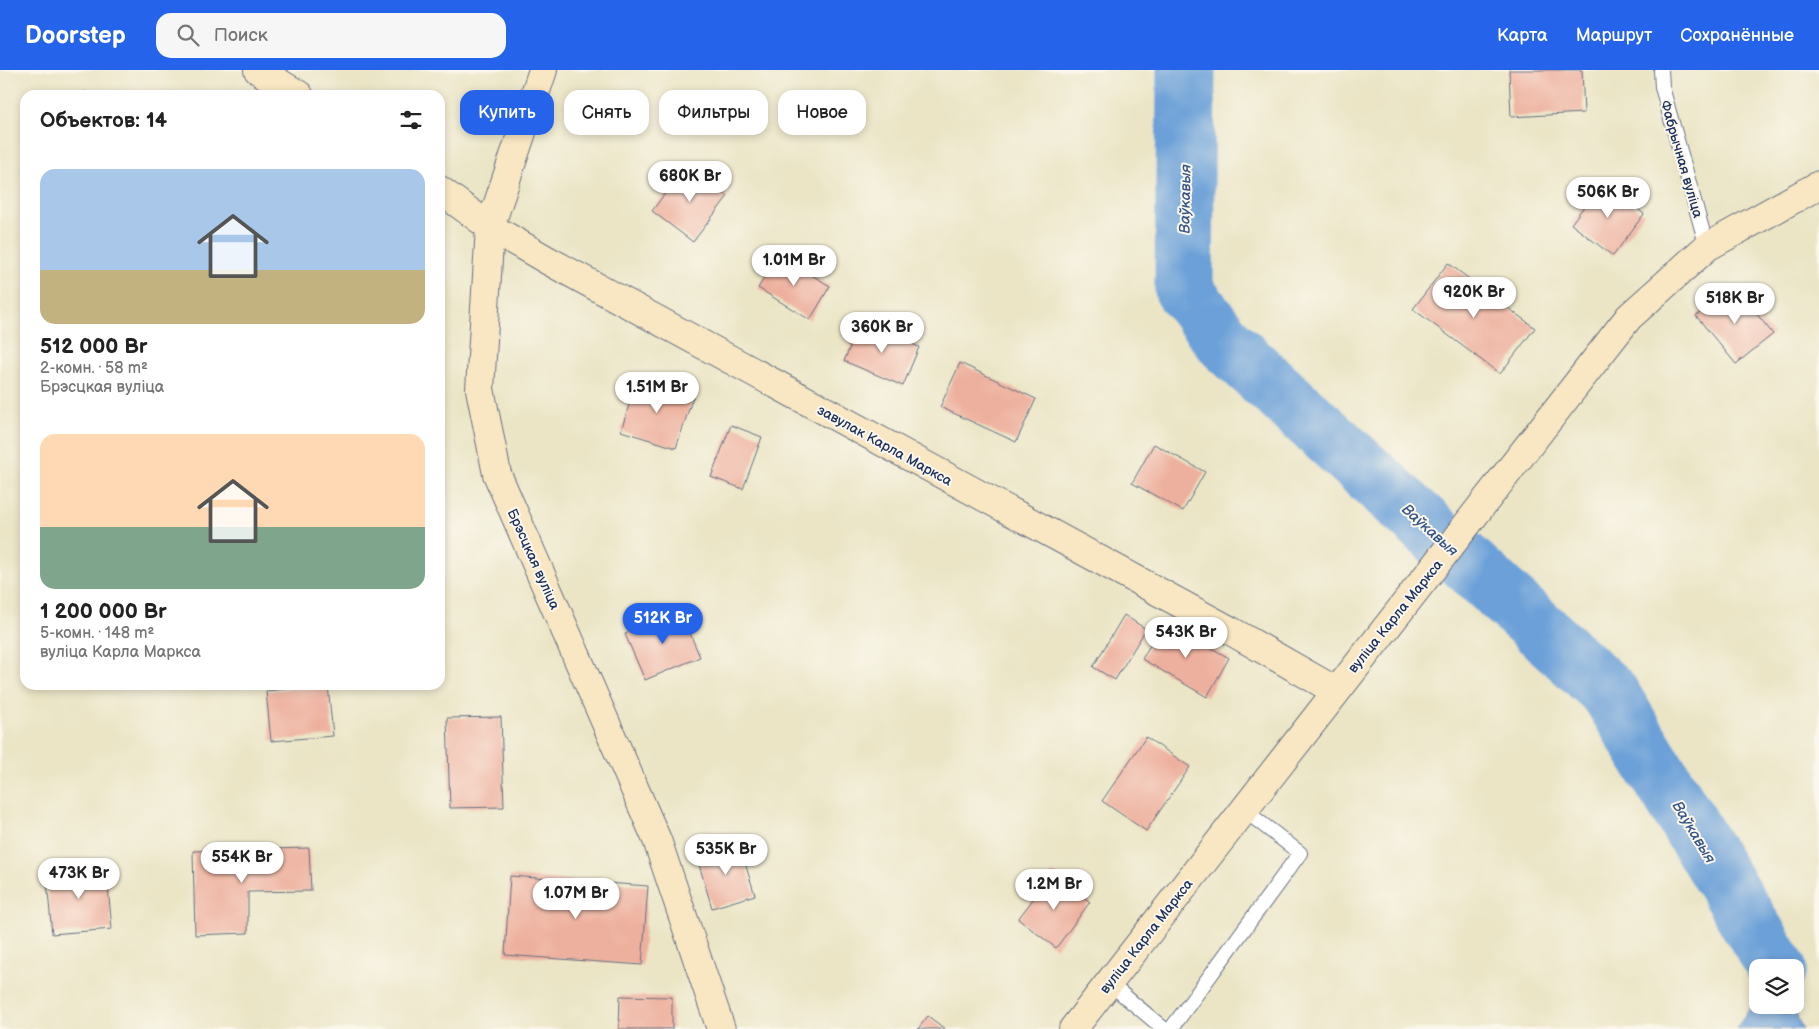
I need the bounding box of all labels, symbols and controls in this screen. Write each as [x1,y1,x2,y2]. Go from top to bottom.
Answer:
search box [156,13,506,58]
text: Doorstep [25,21,126,50]
icon: search [174,21,202,49]
text: Поиск [214,24,268,47]
text: Карта [1497,25,1548,46]
text: Маршрут [1576,25,1652,46]
text: Сохранённые [1680,25,1794,46]
chip: Купить [460,90,554,135]
chip: Снять [564,90,649,135]
chip: Фильтры [659,90,768,135]
chip: Новое [778,90,866,135]
street label: Фабрычная вуліца [1657,98,1707,221]
icon: filters [397,106,425,134]
text: Объектов: 14 [40,108,167,133]
pin: 680K Br [644,160,736,203]
water label: Ваўкавыя [1175,164,1196,234]
text: 680K Br [659,167,721,186]
pin: 506K Br [1562,176,1654,219]
text: 506K Br [1577,183,1639,202]
icon: home [188,201,278,291]
pin: 1.01M Br [742,244,846,287]
text: 1.01M Br [763,251,825,270]
pin: 920K Br [1428,276,1520,319]
pin: 518K Br [1689,282,1781,325]
text: 920K Br [1443,283,1505,302]
text: 518K Br [1706,289,1764,308]
pin: 360K Br [836,312,928,354]
text: 360K Br [851,318,913,337]
text: 512 000 Br [40,334,147,359]
text: 2-комн. · 58 m² [40,359,148,378]
pin: 1.51M Br [605,372,709,414]
text: Брэсцкая вуліца [40,378,164,397]
text: 1.51M Br [626,378,688,397]
street label: завулак Карла Маркса [814,401,956,490]
icon: home [188,466,278,556]
water label: Ваўкавыя [1398,500,1462,561]
street label: Брэсцкая вуліца [504,506,564,613]
street label: вуліца Карла Маркса [1344,556,1447,676]
text: 1 200 000 Br [40,599,167,624]
pin: 512K Br [617,602,709,645]
text: 512K Br [634,609,692,628]
pin: 543K Br [1140,616,1232,659]
text: 543K Br [1156,623,1216,642]
text: 5-комн. · 148 m² [40,624,155,643]
text: вуліца Карла Маркса [40,643,201,662]
water label: Ваўкавыя [1668,798,1720,867]
pin: 535K Br [680,834,772,876]
text: 535K Br [696,840,756,859]
pin: 554K Br [196,842,288,884]
text: 554K Br [212,848,272,867]
pin: 473K Br [33,858,125,900]
text: 473K Br [49,864,109,883]
pin: 1.2M Br [1008,868,1100,911]
text: 1.2M Br [1026,875,1082,894]
street label: вуліца Карла Маркса [1096,875,1197,997]
pin: 1.07M Br [524,878,628,920]
text: 1.07M Br [544,884,608,903]
map controls [1749,959,1804,1014]
button: layers [1749,959,1804,1014]

